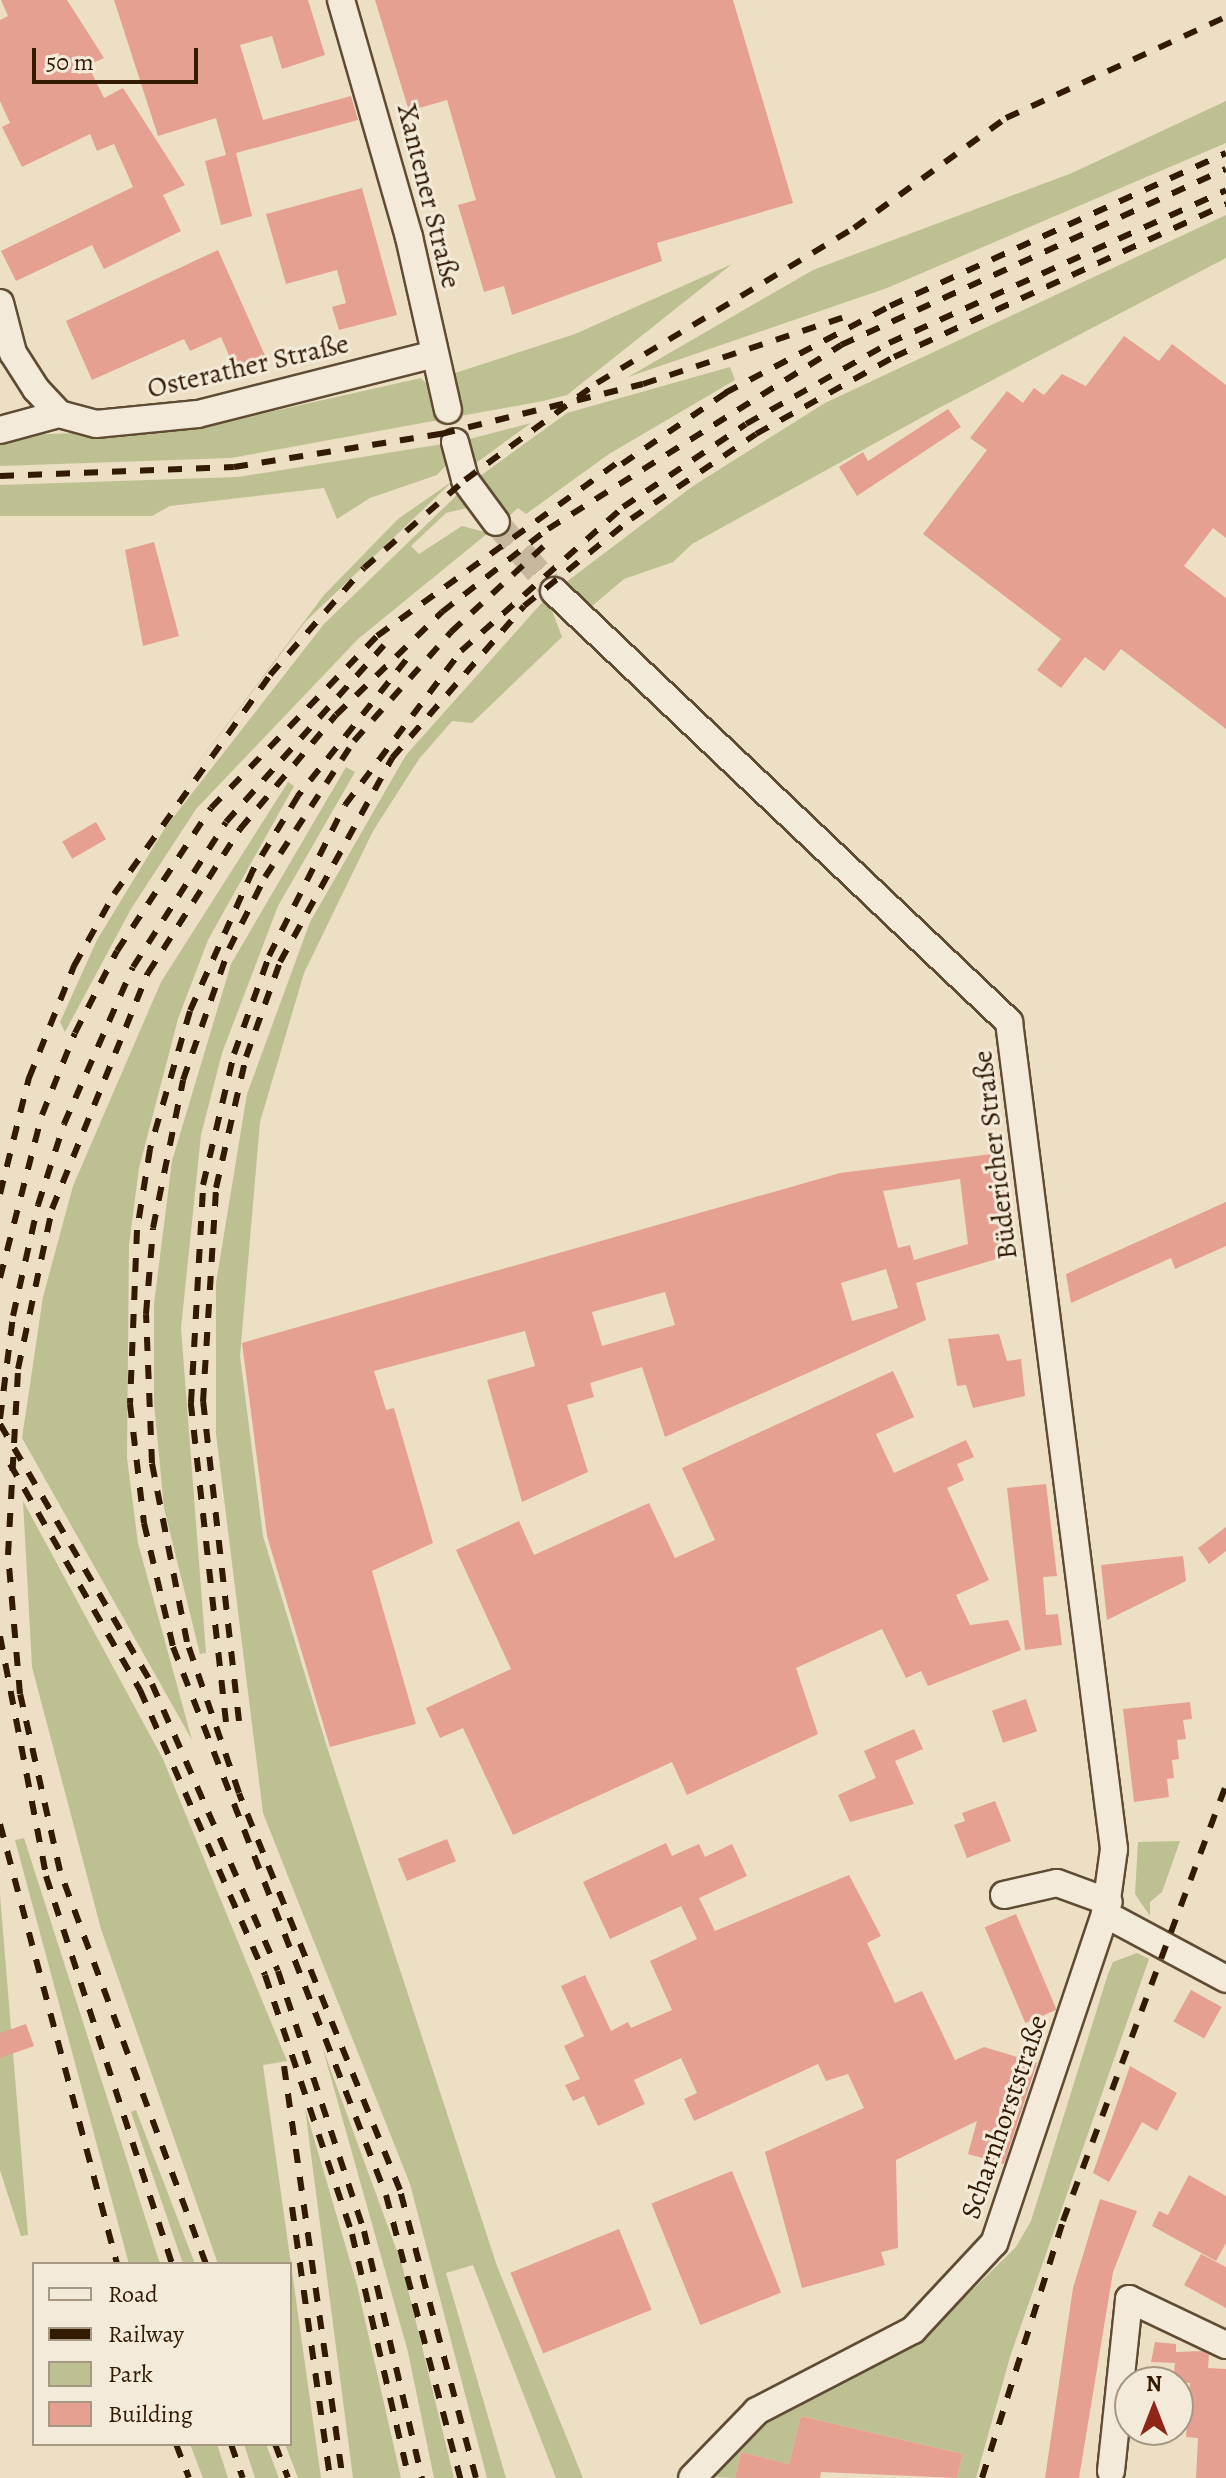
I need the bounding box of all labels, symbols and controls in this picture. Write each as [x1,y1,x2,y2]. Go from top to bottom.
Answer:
scale bar [36,32,202,82]
text: 50 m [46,46,94,78]
street label: Xantener Straße [390,100,468,292]
street label: Osterather Straße [144,327,352,405]
street label: Büdericher Straße [966,1049,1024,1261]
street label: Scharnhorststraße [953,2011,1055,2223]
legend [32,2262,292,2446]
text: Road [108,2278,158,2310]
text: Railway [108,2318,184,2350]
text: Park [108,2358,153,2390]
north arrow [1114,2366,1194,2446]
text: N [1146,2369,1162,2399]
text: Building [108,2398,193,2430]

